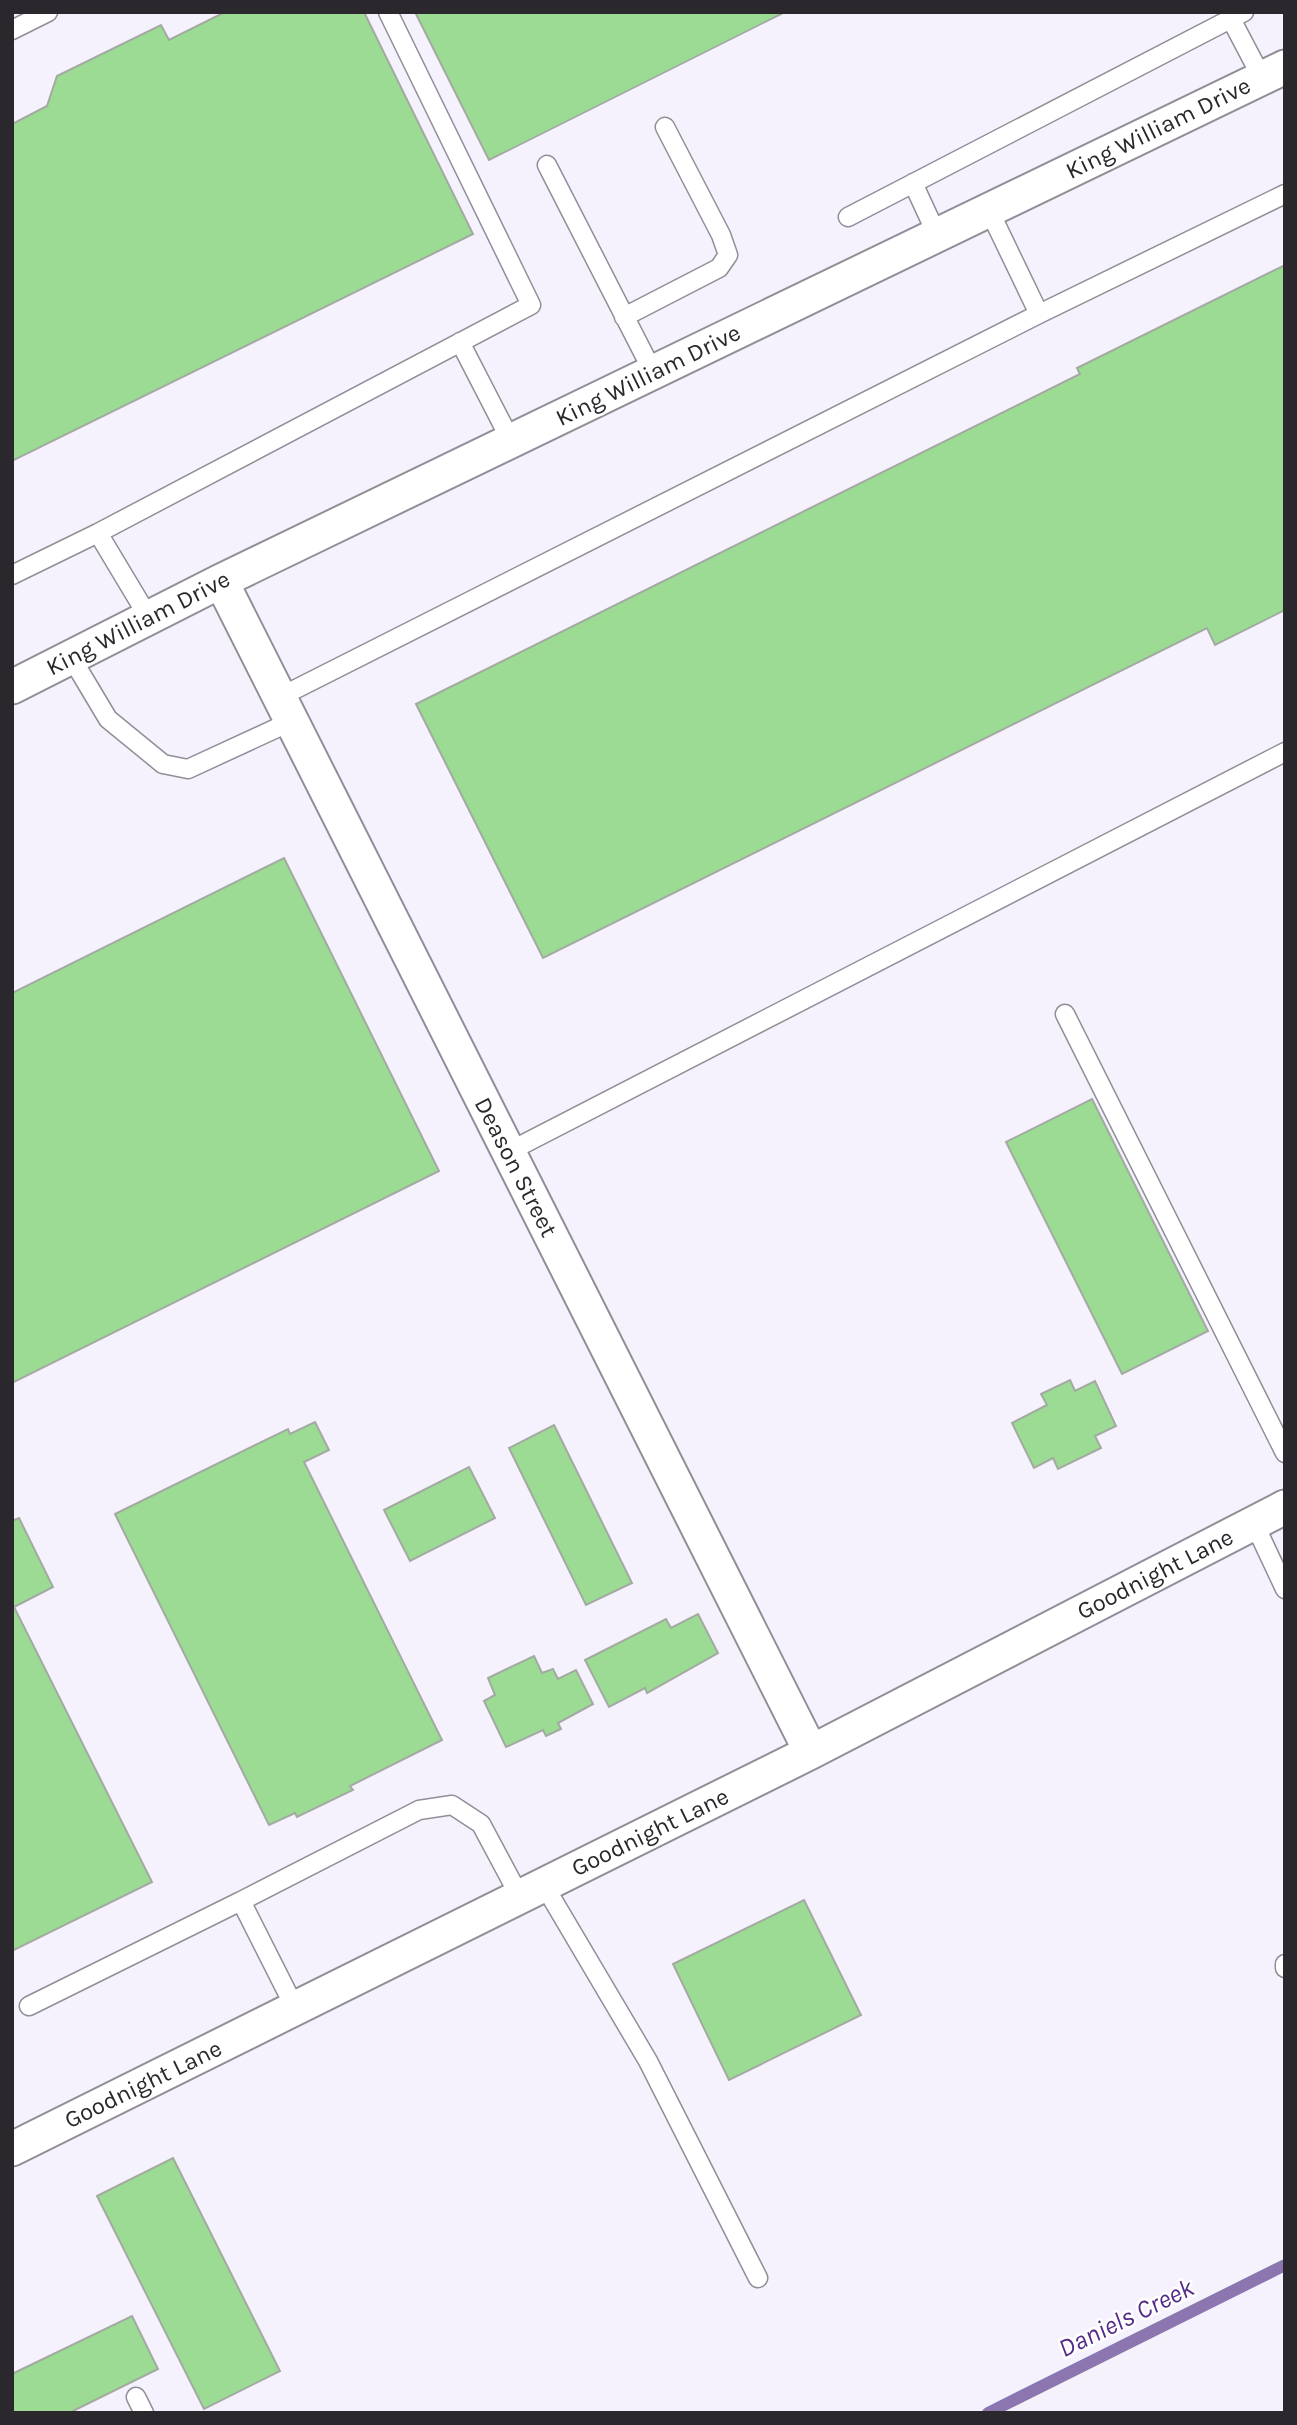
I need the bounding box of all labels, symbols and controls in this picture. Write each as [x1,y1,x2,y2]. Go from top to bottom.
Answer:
street label: King William Drive [1061,71,1255,185]
street label: King William Drive [551,318,745,432]
street label: King William Drive [42,565,234,681]
street label: Deason Street [469,1092,563,1242]
street label: Goodnight Lane [1072,1523,1238,1625]
street label: Goodnight Lane [567,1782,733,1882]
street label: Goodnight Lane [60,2034,226,2134]
water label: Daniels Creek [1053,2272,1199,2364]

